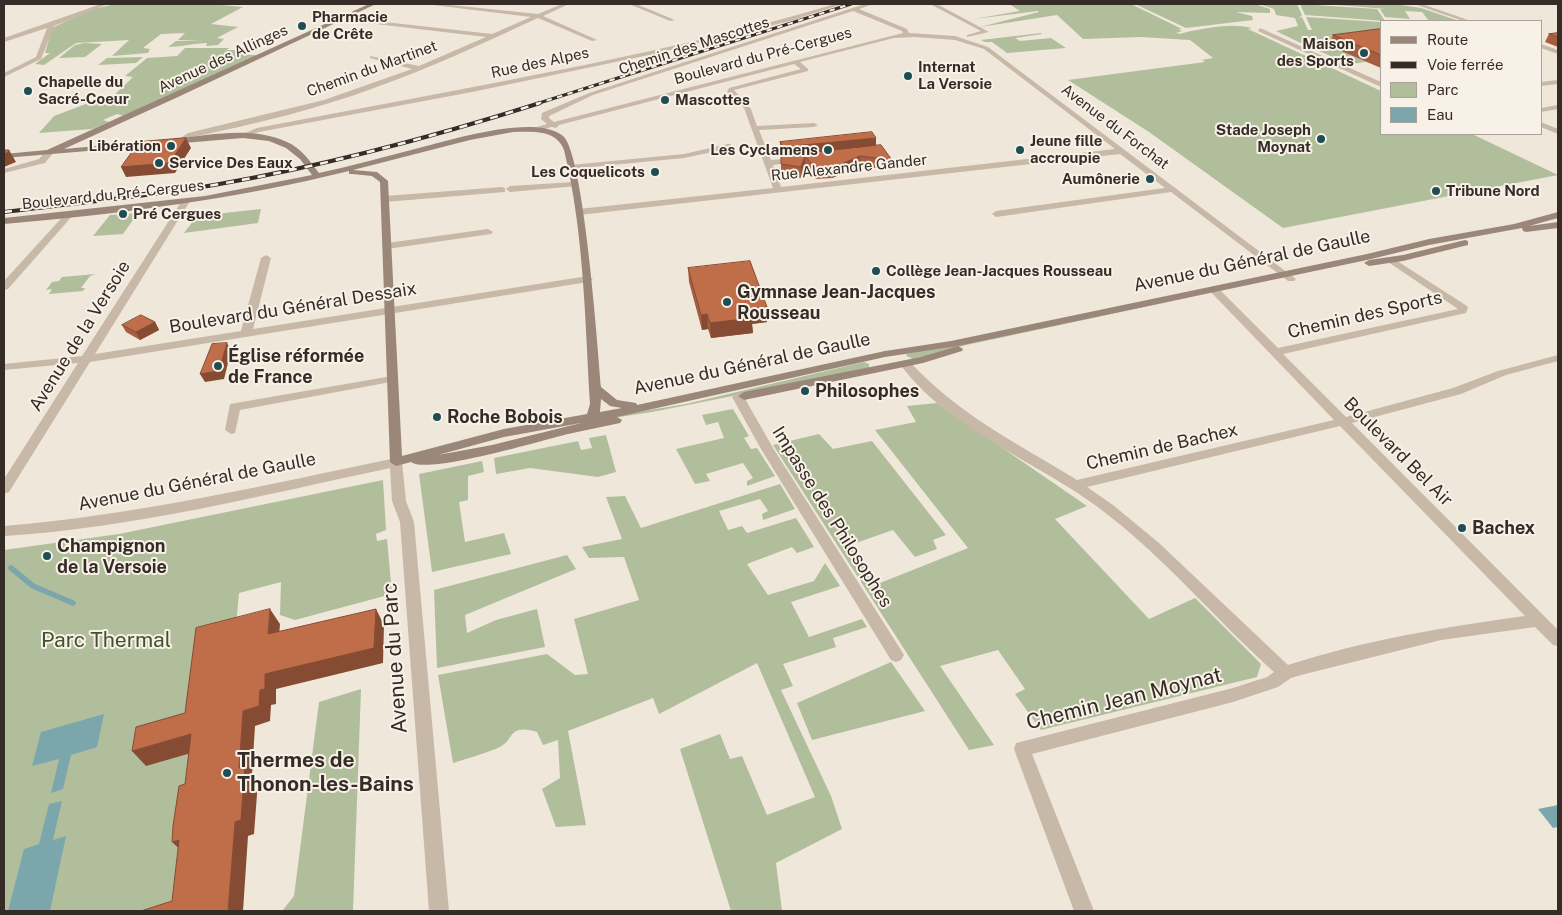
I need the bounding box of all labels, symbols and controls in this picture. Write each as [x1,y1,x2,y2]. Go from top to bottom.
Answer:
place label: Pharmacie de Crête [312,8,388,43]
street label: Chemin des Mascottes [616,13,772,79]
marker: Pharmacie de Crête [296,20,308,32]
legend [1380,20,1542,135]
street label: Avenue des Allinges [155,21,291,97]
street label: Boulevard du Pré-Cergues [672,24,854,88]
text: Route [1427,31,1468,48]
place label: Maison des Sports [1277,35,1354,70]
street label: Chemin du Martinet [304,37,440,101]
street label: Rue des Alpes [489,44,591,82]
marker: Maison des Sports [1358,47,1370,59]
text: Voie ferrée [1427,56,1504,73]
place label: Internat La Versoie [918,58,992,93]
marker: Internat La Versoie [902,70,914,82]
place label: Chapelle du Sacré-Coeur [38,73,129,108]
street label: Avenue du Forchat [1058,81,1172,173]
text: Parc [1427,81,1459,98]
marker: Chapelle du Sacré-Coeur [22,85,34,97]
place label: Mascottes [675,91,750,109]
marker: Mascottes [659,94,671,106]
text: Eau [1427,106,1453,123]
place label: Stade Joseph Moynat [1216,121,1311,156]
place label: Jeune fille accroupie [1030,132,1102,167]
marker: Stade Joseph Moynat [1315,133,1327,145]
place label: Libération [88,137,161,155]
marker: Libération [165,140,177,152]
place label: Les Cyclamens [710,141,818,159]
marker: Les Cyclamens [822,144,834,156]
marker: Jeune fille accroupie [1014,144,1026,156]
street label: Rue Alexandre Gander [770,151,928,185]
place label: Service Des Eaux [169,154,293,172]
marker: Service Des Eaux [153,157,165,169]
place label: Les Coquelicots [531,163,645,181]
marker: Les Coquelicots [649,166,661,178]
place label: Aumônerie [1062,170,1140,188]
marker: Aumônerie [1144,173,1156,185]
street label: Boulevard du Pré-Cergues [21,176,205,214]
place label: Tribune Nord [1446,182,1540,200]
marker: Tribune Nord [1430,185,1442,197]
place label: Pré Cergues [133,205,221,223]
marker: Pré Cergues [117,208,129,220]
street label: Avenue du Général de Gaulle [1132,225,1372,297]
street label: Avenue de la Versoie [25,257,135,415]
place label: Collège Jean-Jacques Rousseau [886,262,1112,280]
marker: Collège Jean-Jacques Rousseau [870,265,882,277]
street label: Boulevard du Général Dessaix [168,278,418,338]
place label: Gymnase Jean-Jacques Rousseau [737,281,936,324]
street label: Chemin des Sports [1286,287,1444,343]
marker: Gymnase Jean-Jacques Rousseau [721,296,733,308]
street label: Avenue du Général de Gaulle [632,328,872,400]
place label: Église réformée de France [228,345,364,388]
marker: Église réformée de France [212,360,224,372]
place label: Philosophes [815,380,919,402]
marker: Philosophes [799,385,811,397]
street label: Boulevard Bel Air [1339,393,1457,511]
place label: Roche Bobois [447,406,563,428]
marker: Roche Bobois [431,411,443,423]
street label: Chemin de Bachex [1084,419,1240,475]
street label: Impasse des Philosophes [767,422,897,612]
street label: Avenue du Général de Gaulle [76,448,318,516]
place label: Bachex [1472,517,1535,539]
marker: Bachex [1456,522,1468,534]
place label: Champignon de la Versoie [57,535,167,578]
marker: Champignon de la Versoie [41,550,53,562]
street label: Avenue du Parc [377,582,413,734]
park label: Parc Thermal [41,628,171,654]
street label: Chemin Jean Moynat [1024,662,1224,736]
place label: Thermes de Thonon-les-Bains [237,748,414,798]
marker: Thermes de Thonon-les-Bains [221,767,233,779]

